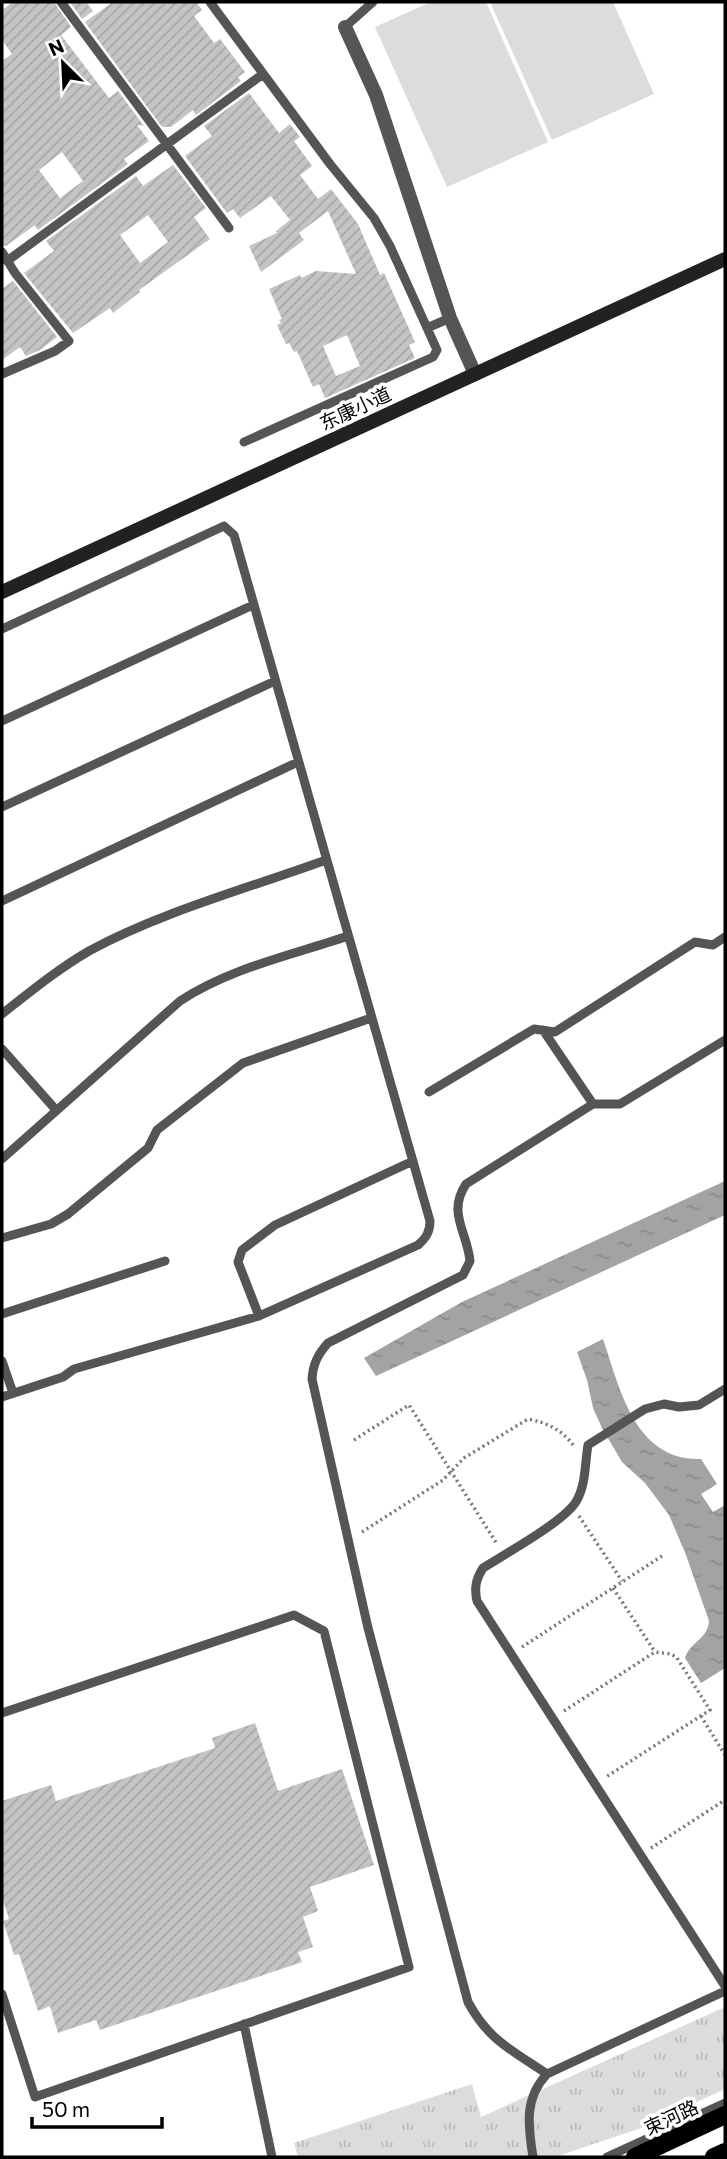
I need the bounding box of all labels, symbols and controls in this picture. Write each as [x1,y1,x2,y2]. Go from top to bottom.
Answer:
north arrow [28,28,98,98]
text: N [45,34,67,60]
street label: 东康小道 [316,382,394,434]
scale bar [32,2086,161,2130]
street label: 束河路 [640,2095,702,2139]
text: 50 m [42,2096,90,2121]

